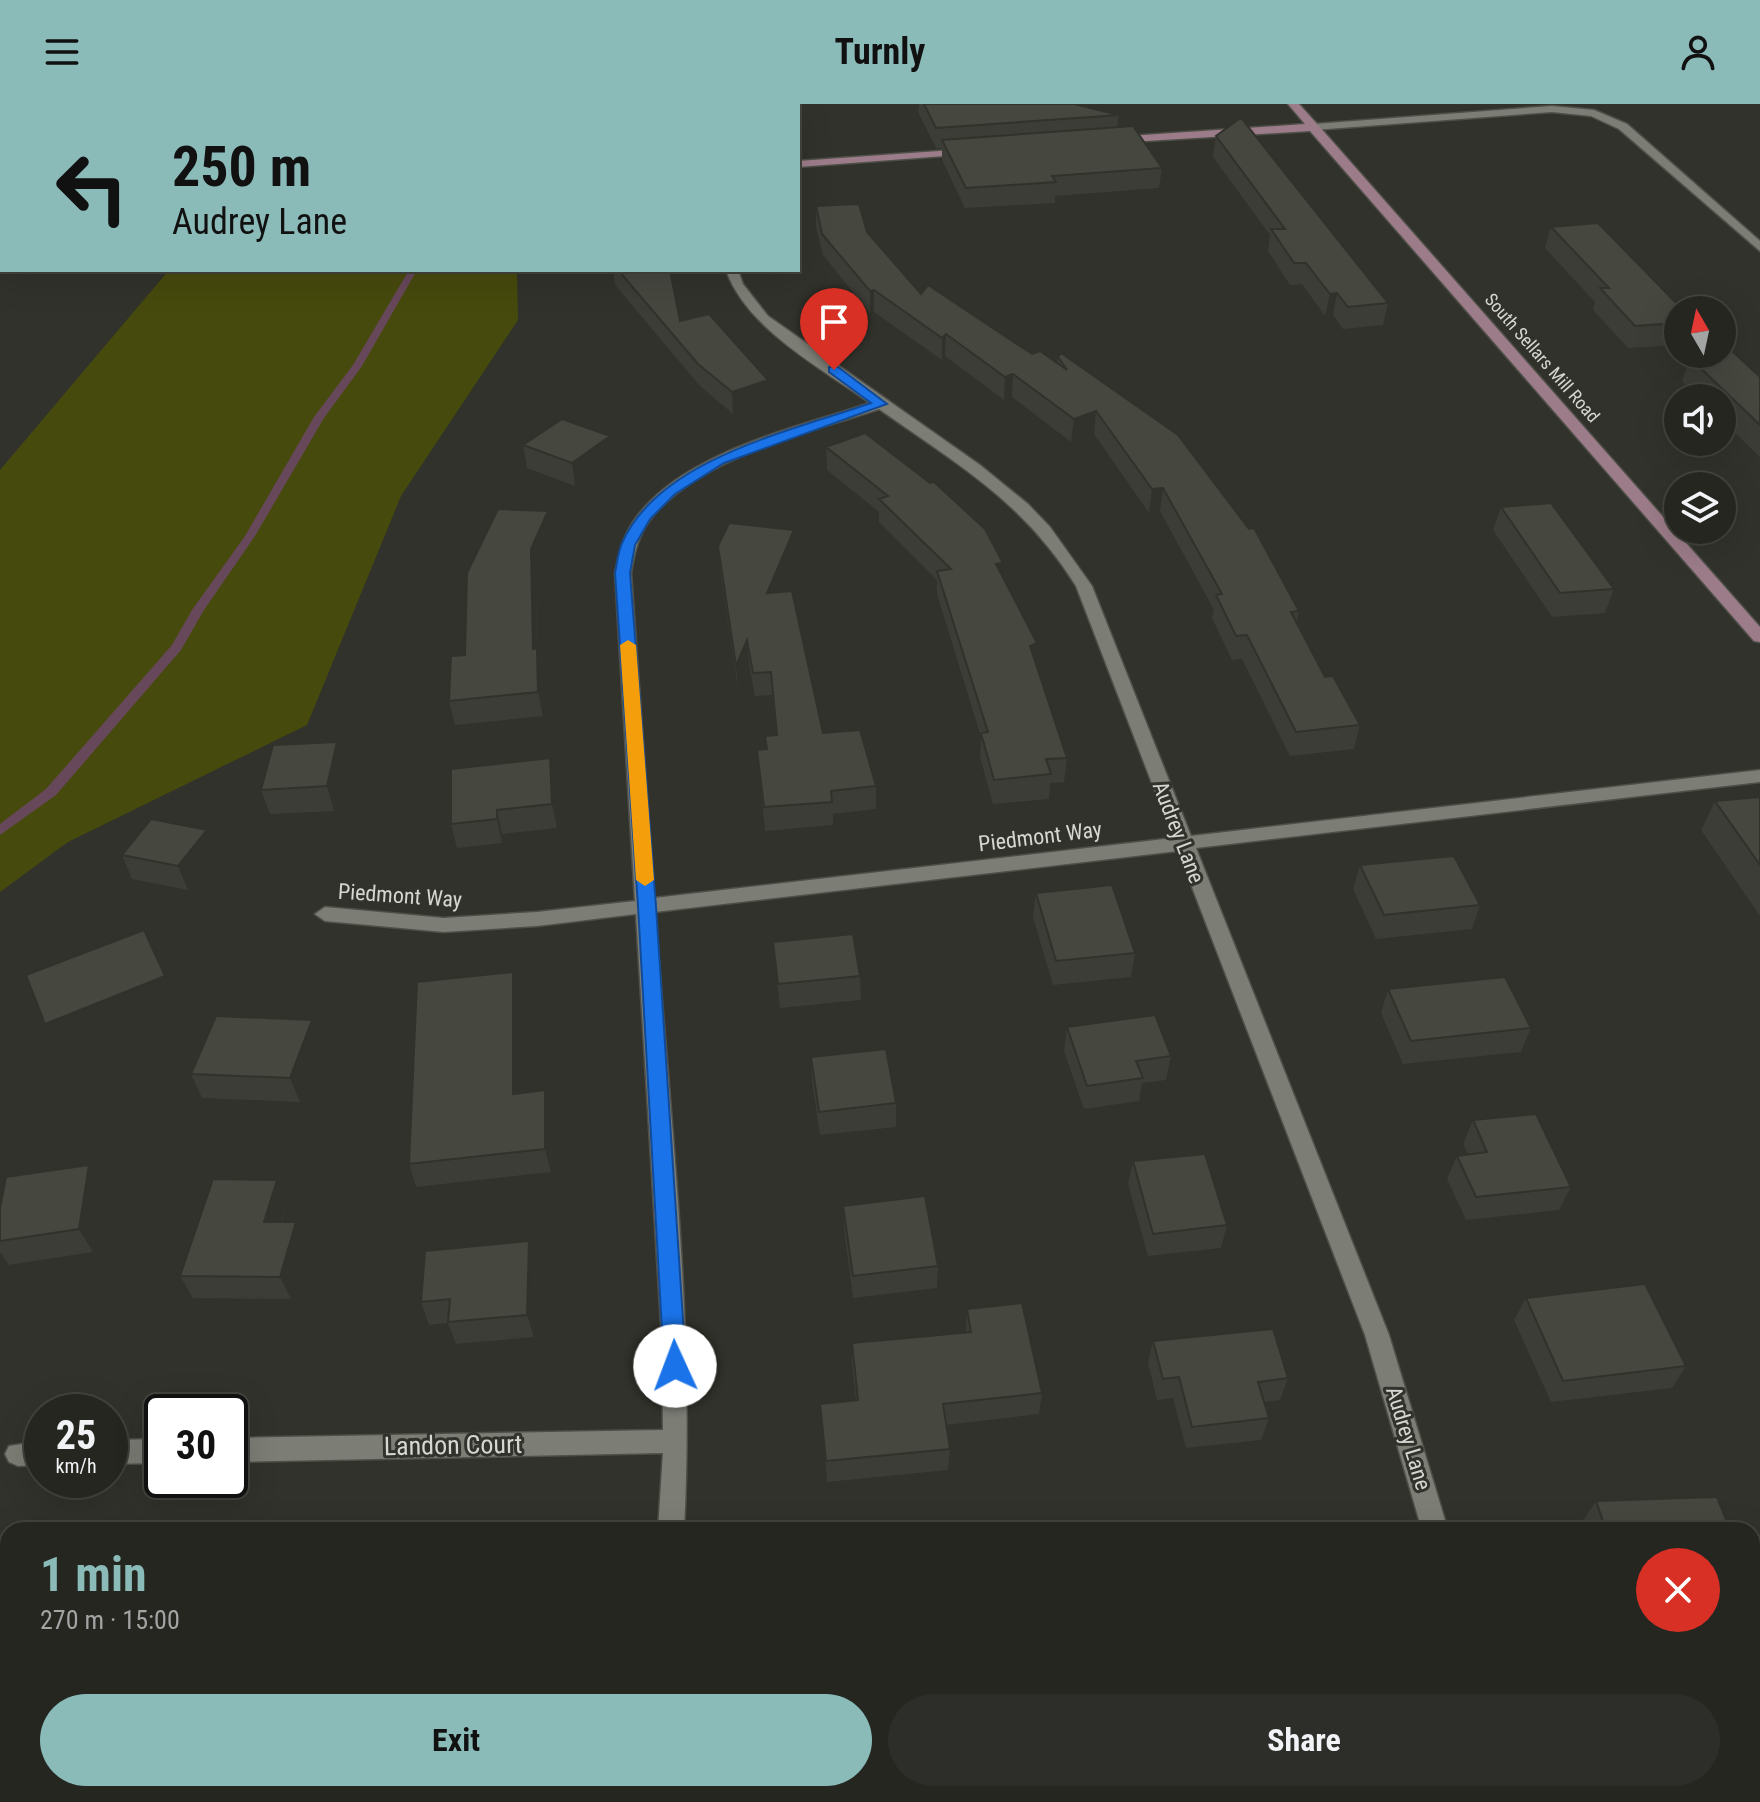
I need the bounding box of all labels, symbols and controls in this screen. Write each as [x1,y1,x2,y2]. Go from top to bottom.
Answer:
icon: menu [40,30,84,74]
icon: person [1676,30,1720,74]
text: Turnly [835,31,925,73]
text: 250 m [172,134,311,200]
icon: left [40,136,144,240]
text: Audrey Lane [172,201,347,243]
pin [800,288,868,370]
street label: South Sellars Mill Road [1481,289,1604,426]
north arrow [1664,296,1736,368]
map controls [1664,296,1736,544]
icon: arrive [812,300,856,344]
button: sound [1664,384,1736,456]
button: layers [1664,472,1736,544]
street label: Audrey Lane [1148,778,1209,887]
street label: Piedmont Way [977,817,1103,856]
street label: Piedmont Way [337,879,463,912]
position arrow [633,1324,717,1408]
street label: Audrey Lane [1381,1383,1436,1493]
speed limit sign: 30 [144,1394,248,1498]
text: 25 [56,1412,96,1459]
street label: Landon Court [383,1429,523,1461]
text: km/h [55,1454,97,1478]
text: 1 min [40,1546,147,1603]
button: close [1636,1548,1720,1632]
text: 270 m · 15:00 [40,1605,180,1635]
button: Exit [40,1694,872,1786]
button: Share [888,1694,1720,1786]

